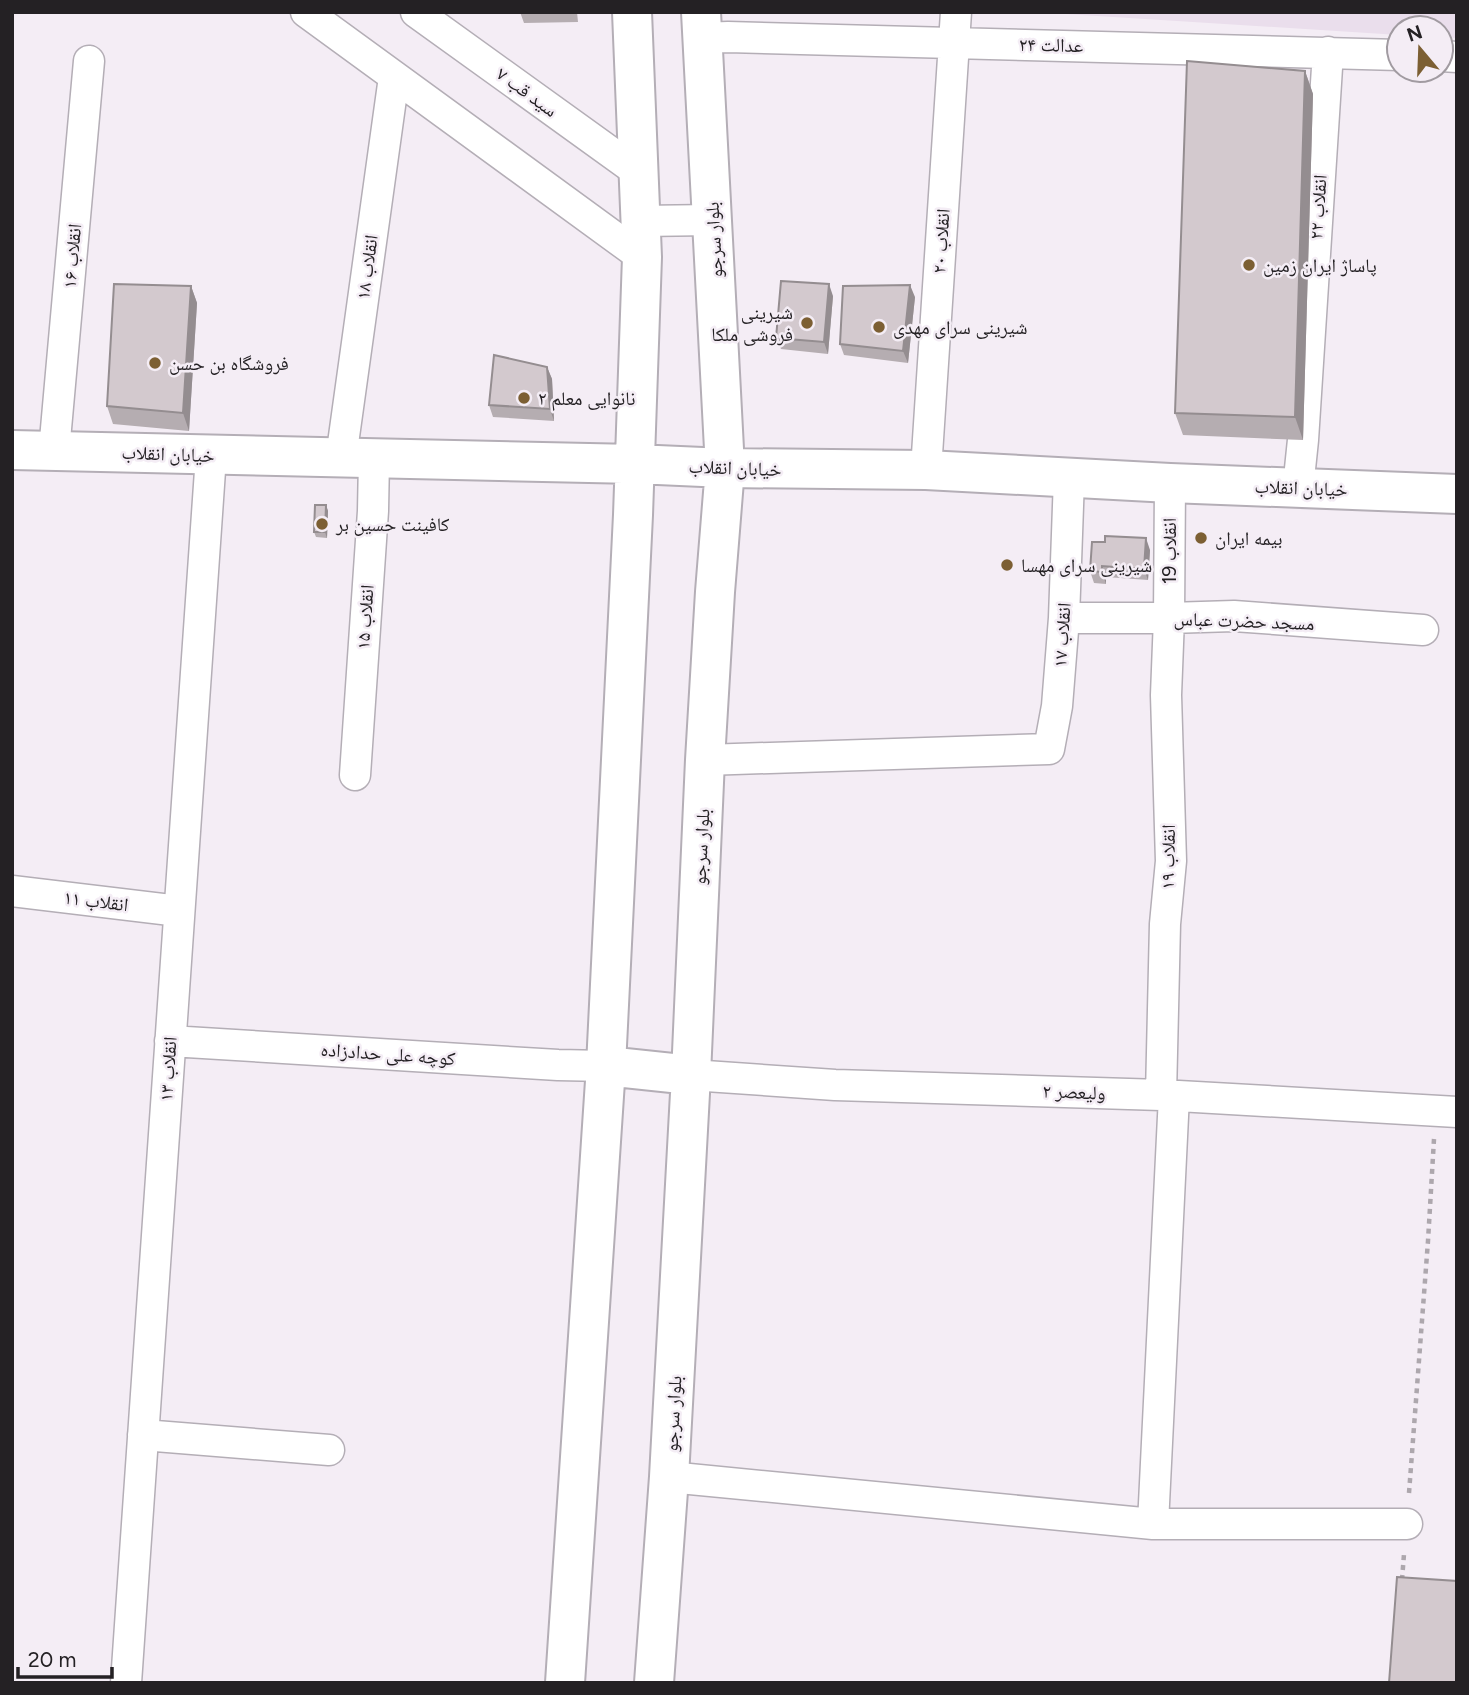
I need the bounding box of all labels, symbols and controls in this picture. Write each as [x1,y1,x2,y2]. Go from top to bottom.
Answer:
north arrow [1385,14,1455,84]
text: N [1404,20,1425,47]
street label: عدالت ۲۴ [1019,33,1084,57]
street label: سید قب ۷ [492,62,562,122]
street label: انقلاب ۲۲ [1304,174,1332,240]
street label: بلوار سرجو [701,201,727,279]
street label: انقلاب ۲۰ [927,208,955,274]
street label: انقلاب ۱۶ [58,223,86,289]
street label: انقلاب ۱۸ [351,233,383,301]
place label: پاساژ ایران زمین [1263,254,1377,277]
marker: پاساژ ایران زمین [1241,257,1257,273]
place label: شیرینی فروشی ملکا [711,301,793,346]
marker: شیرینی فروشی ملکا [799,315,815,331]
place label: شیرینی سرای مهدی [893,316,1028,339]
marker: شیرینی سرای مهدی [871,319,887,335]
place label: فروشگاه بن حسن [169,352,289,375]
marker: فروشگاه بن حسن [147,355,163,371]
place label: نانوایی معلم ۲ [538,387,635,411]
marker: نانوایی معلم ۲ [516,390,532,406]
street label: خیابان انقلاب [121,441,215,467]
street label: خیابان انقلاب [688,455,782,481]
street label: خیابان انقلاب [1254,475,1348,501]
place label: کافینت حسین بر [335,513,450,536]
marker: کافینت حسین بر [314,516,330,532]
street label: انقلاب 19 [1158,518,1181,584]
place label: بیمه ایران [1215,527,1283,550]
marker: بیمه ایران [1193,530,1209,546]
place label: شیرینی سرای مهسا [1021,554,1152,577]
marker: شیرینی سرای مهسا [999,557,1015,573]
street label: انقلاب ۱۵ [351,584,379,650]
street label: انقلاب ۱۷ [1048,602,1076,668]
street label: مسجد حضرت عباس [1173,607,1315,635]
street label: بلوار سرجو [688,808,714,886]
street label: انقلاب ۱۹ [1156,824,1180,890]
street label: انقلاب ۱۱ [62,886,130,916]
street label: انقلاب ۱۳ [154,1036,182,1102]
street label: کوچه علی حدادزاده [320,1038,456,1070]
street label: ولیعصر ۲ [1042,1079,1106,1105]
street label: بلوار سرجو [660,1375,686,1453]
scale bar [18,1636,112,1680]
text: 20 m [28,1647,76,1672]

